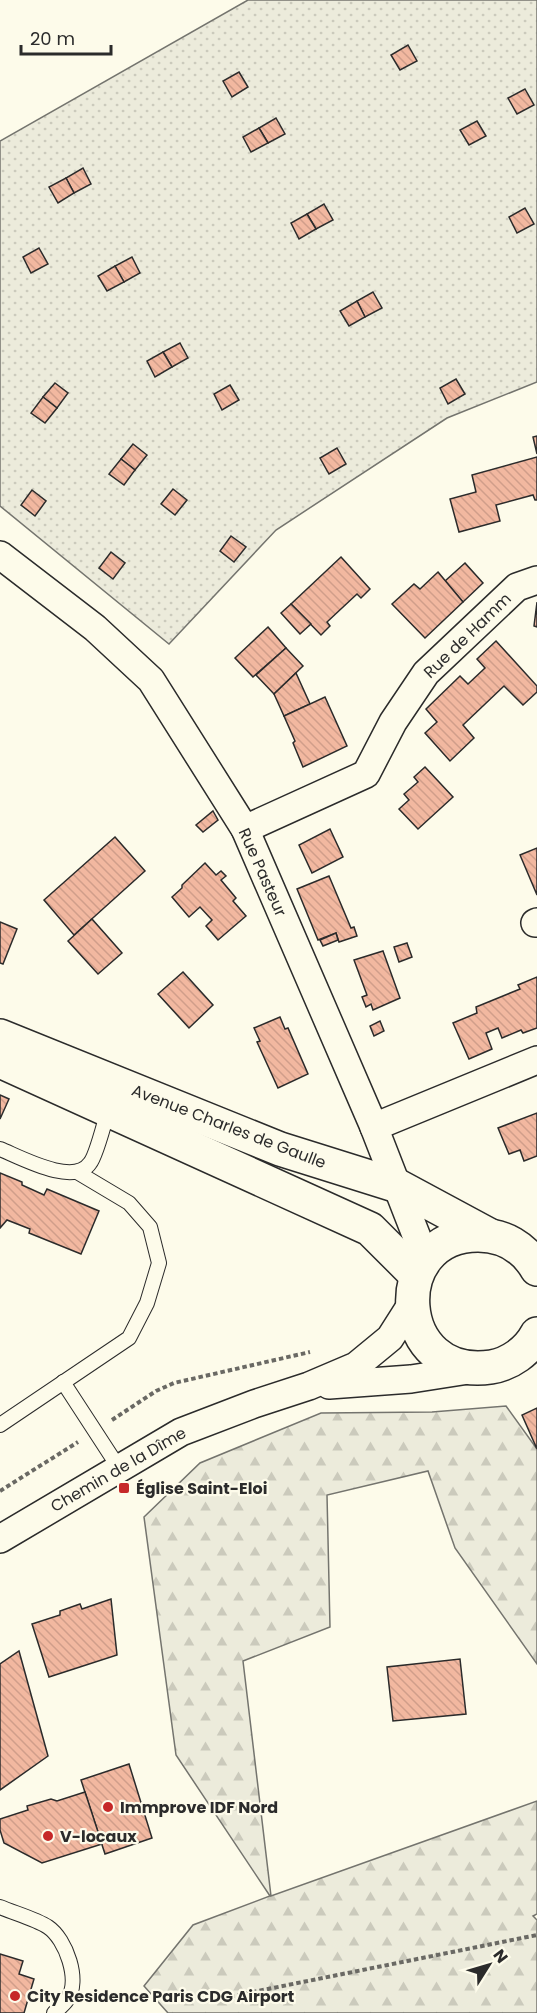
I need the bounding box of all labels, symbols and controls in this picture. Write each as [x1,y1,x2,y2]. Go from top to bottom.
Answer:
scale bar [21,18,111,56]
text: 20 m [30,26,75,51]
street label: Rue de Hamm [418,587,516,683]
street label: Rue Pasteur [233,824,292,920]
street label: Avenue Charles de Gaulle [128,1079,329,1174]
street label: Chemin de la Dîme [46,1421,190,1518]
place label: Église Saint-Eloi [136,1477,267,1500]
marker: Église Saint-Eloi [117,1481,131,1495]
place label: Immprove IDF Nord [120,1796,278,1819]
marker: Immprove IDF Nord [101,1800,115,1814]
place label: V-locaux [60,1825,137,1848]
marker: V-locaux [41,1829,55,1843]
north arrow [459,1935,519,1995]
text: N [488,1945,513,1968]
place label: City Residence Paris CDG Airport [27,1985,294,2008]
marker: City Residence Paris CDG Airport [8,1989,22,2003]

